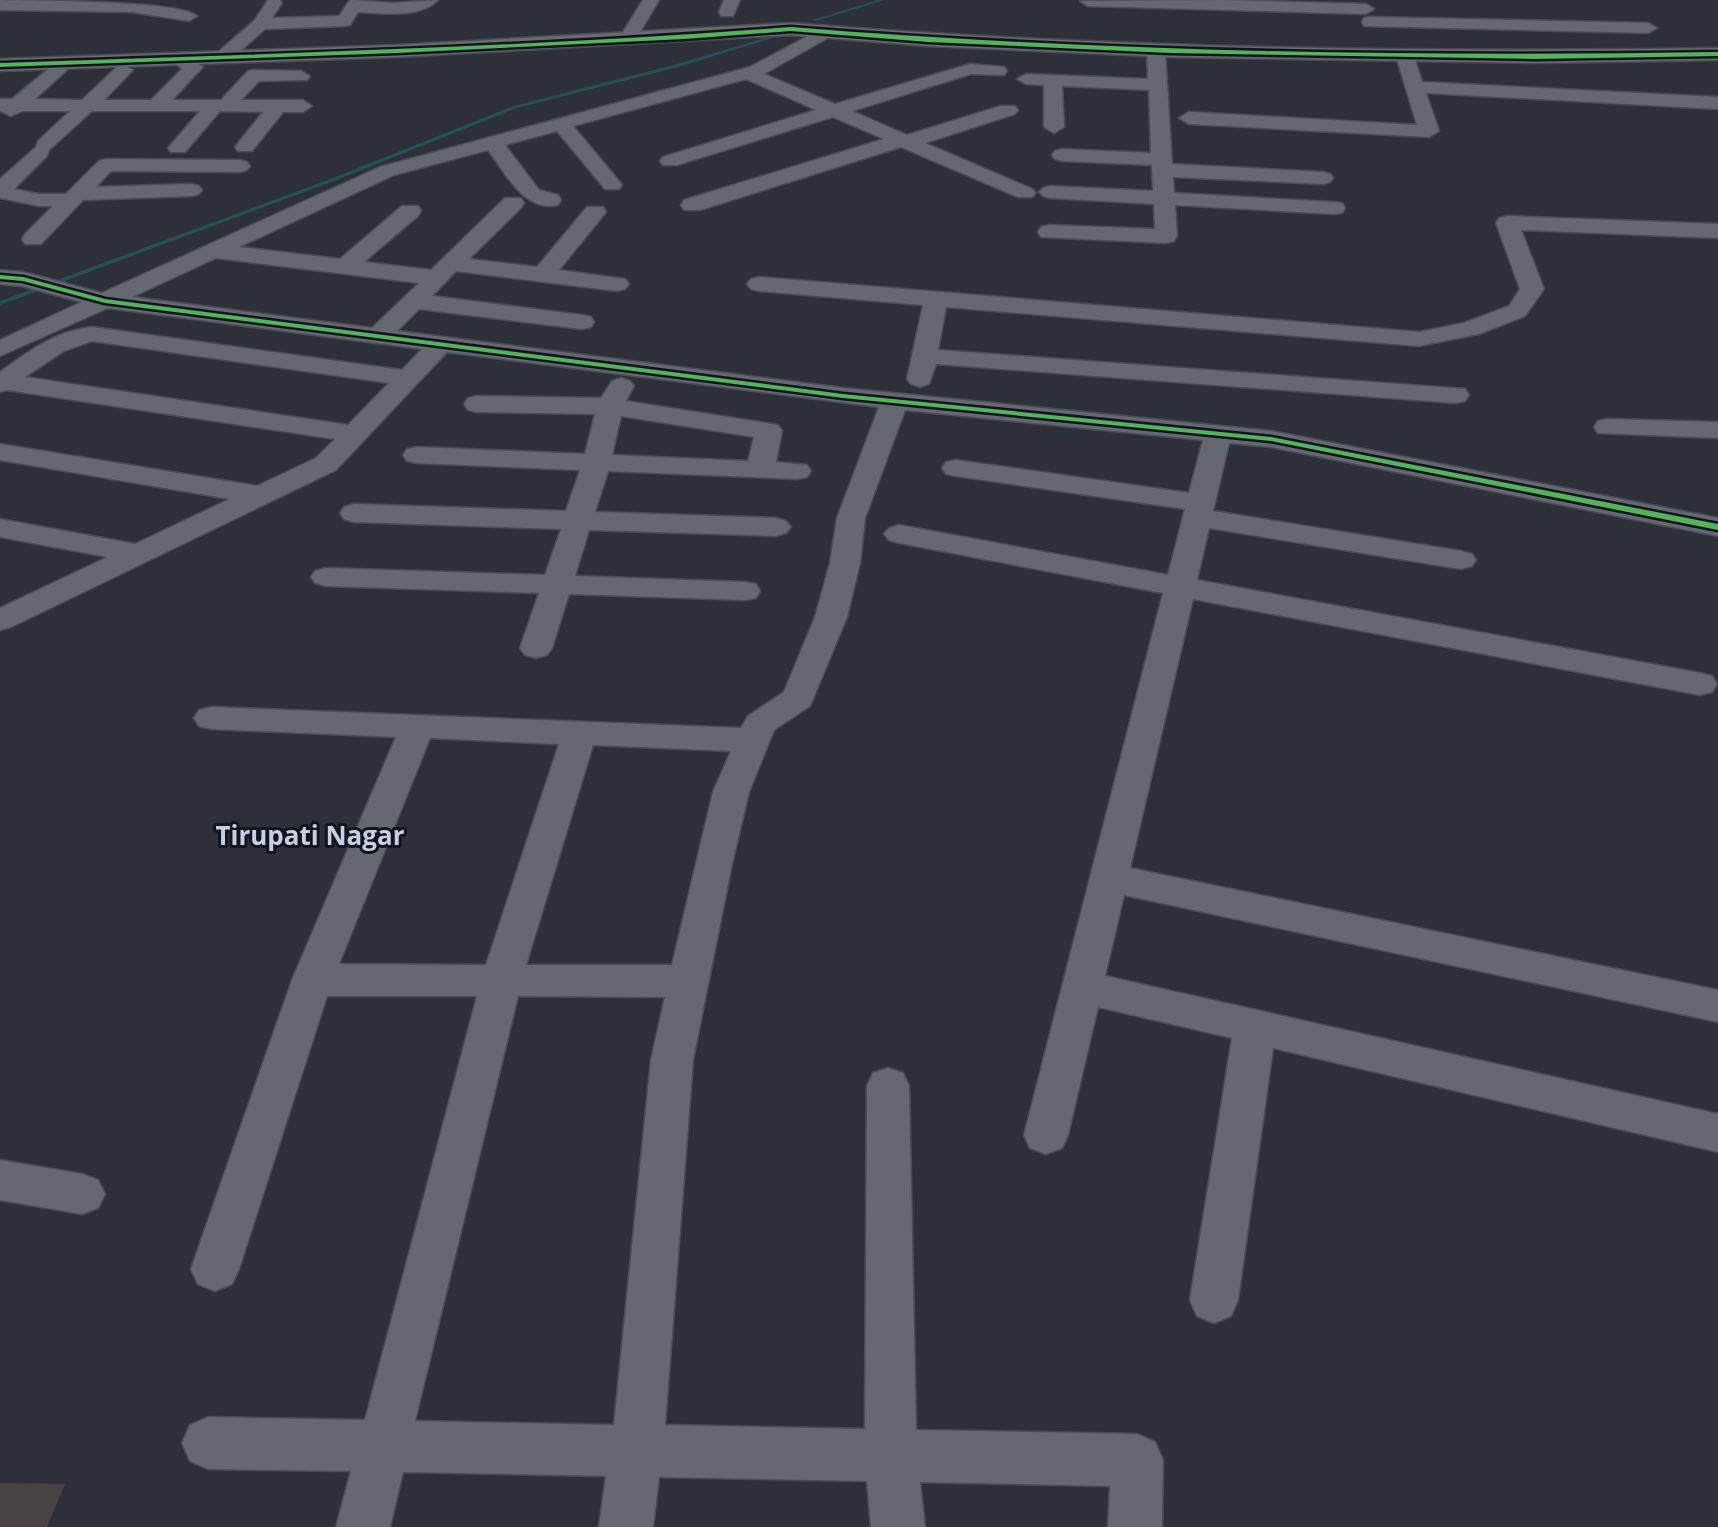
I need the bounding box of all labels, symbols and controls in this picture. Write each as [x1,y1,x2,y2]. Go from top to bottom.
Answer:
district label: Tirupati Nagar [215,817,405,853]

